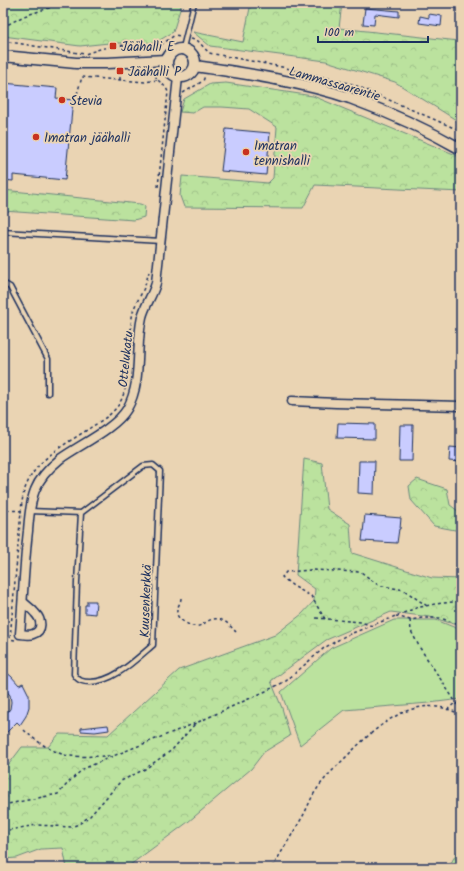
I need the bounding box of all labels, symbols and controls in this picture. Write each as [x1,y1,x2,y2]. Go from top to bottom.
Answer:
scale bar [318,18,428,44]
text: 100 m [324,23,355,42]
place label: Jäähalli E [121,37,175,58]
marker: Jäähalli E [108,41,118,51]
street label: Lammassaarentie [286,61,383,108]
place label: Jäähalli P [128,62,182,83]
marker: Jäähalli P [115,66,125,76]
place label: Stevia [70,91,102,112]
marker: Stevia [57,95,67,105]
place label: Imatran jäähalli [44,128,131,149]
marker: Imatran jäähalli [31,132,41,142]
place label: Imatran tennishalli [254,136,311,172]
marker: Imatran tennishalli [241,147,251,157]
street label: Ottelukatu [113,329,140,389]
street label: Kuusenkerkkä [135,563,158,638]

